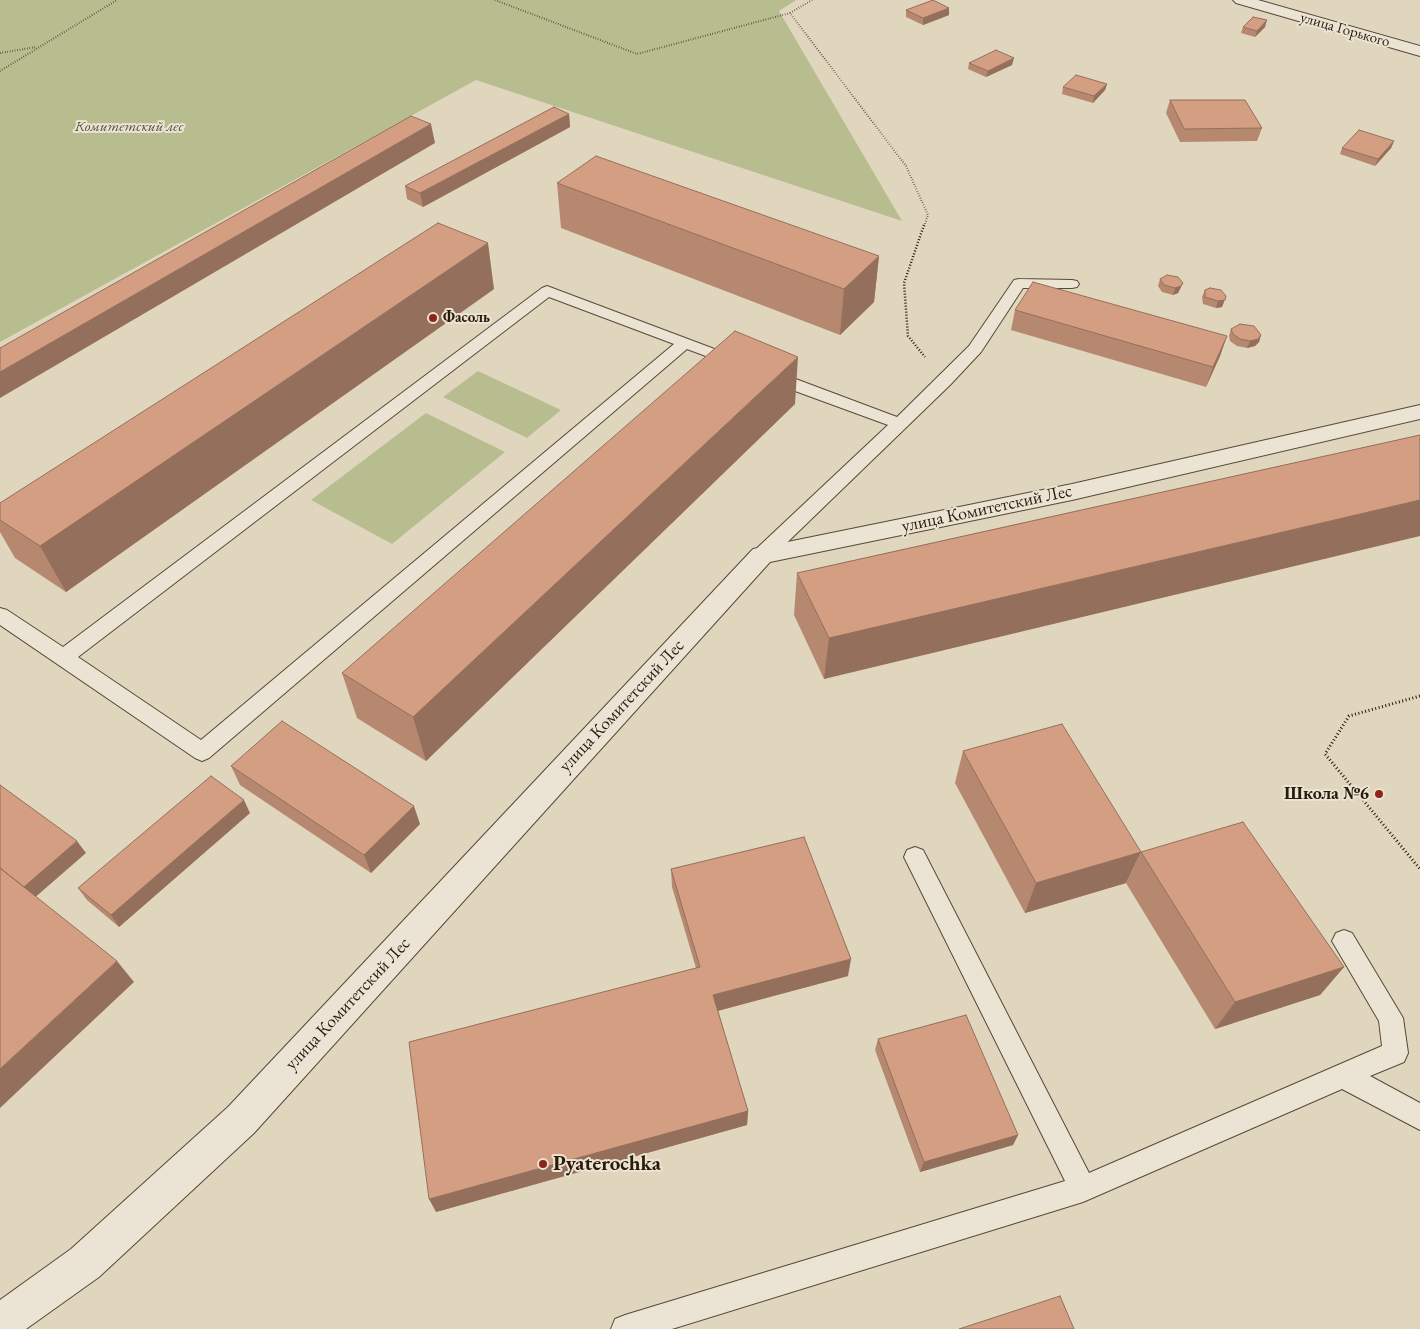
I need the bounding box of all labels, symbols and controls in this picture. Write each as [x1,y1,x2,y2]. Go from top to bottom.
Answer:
street label: улица Горького [1298,9,1392,51]
park label: Комитетский лес [75,118,183,136]
place label: Фасоль [443,309,490,327]
marker: Фасоль [427,312,439,324]
street label: улица Комитетский Лес [900,480,1074,538]
street label: улица Комитетский Лес [555,635,689,777]
place label: Школа №6 [1284,783,1369,805]
marker: Школа №6 [1373,788,1385,800]
street label: улица Комитетский Лес [281,933,415,1075]
place label: Pyaterochka [553,1151,661,1177]
marker: Pyaterochka [537,1158,549,1170]

